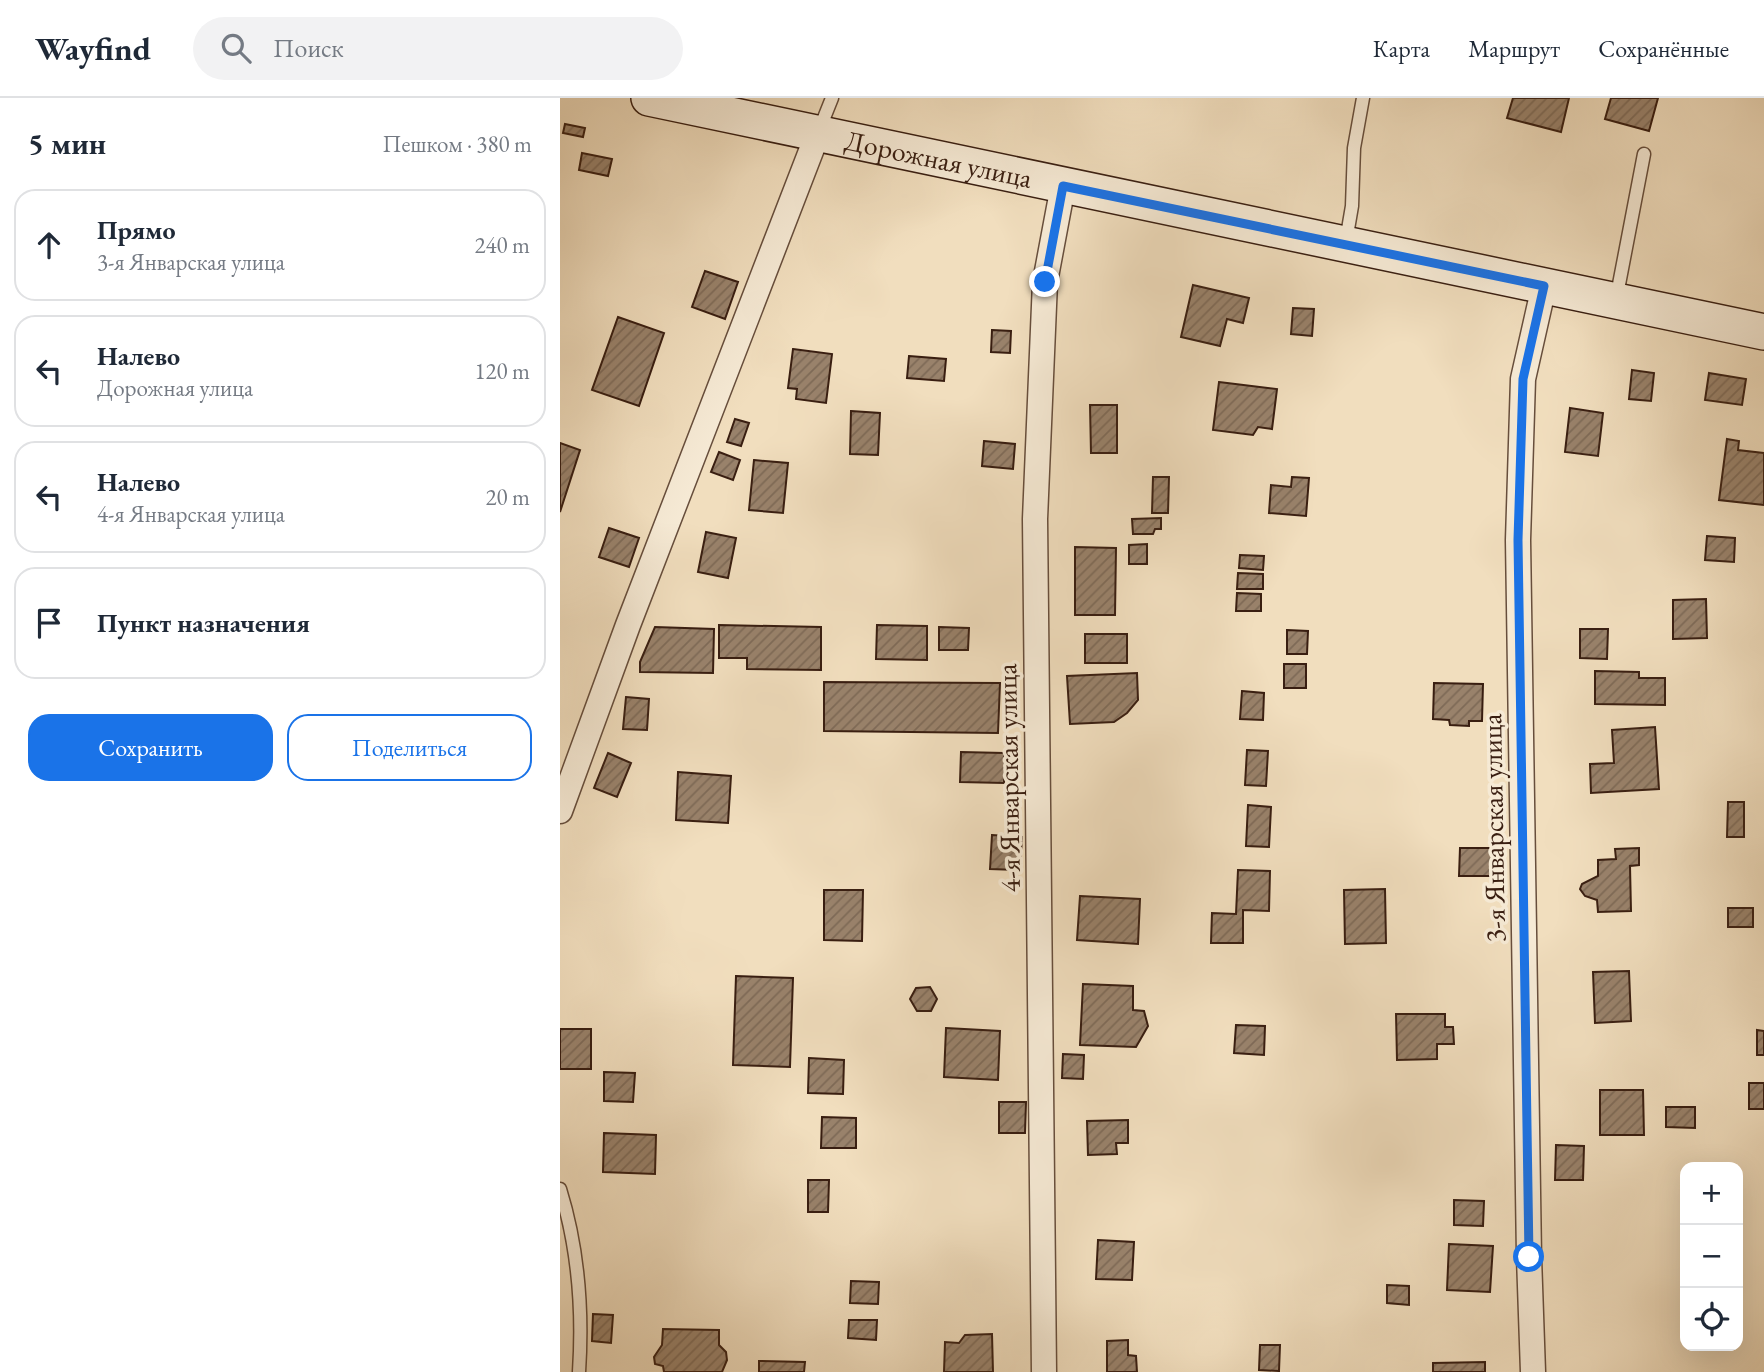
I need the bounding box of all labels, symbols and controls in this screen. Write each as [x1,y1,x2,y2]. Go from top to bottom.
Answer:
search box [193,17,683,80]
text: Wayfind [35,27,151,70]
icon: search [217,29,255,67]
text: Поиск [273,31,344,65]
text: Карта [1373,33,1430,64]
text: Маршрут [1468,33,1560,64]
text: Сохранённые [1598,33,1729,64]
street label: Дорожная улица [842,122,1036,196]
text: 5 мин [28,124,106,163]
text: Пешком · 380 m [383,129,532,159]
text: Прямо [97,213,176,247]
icon: ahead [30,226,68,264]
text: 240 m [474,230,530,260]
text: 3-я Январская улица [97,247,285,277]
route end [1029,266,1060,297]
text: Налево [97,339,180,373]
icon: left [30,352,68,390]
text: 120 m [474,356,530,386]
text: Дорожная улица [97,373,253,403]
text: Налево [97,465,180,499]
icon: left [30,478,68,516]
text: 20 m [485,482,530,512]
text: 4-я Январская улица [97,499,285,529]
icon: arrive [30,604,68,642]
text: Пункт назначения [97,606,310,640]
street label: 4-я Январская улица [988,662,1028,893]
street label: 3-я Январская улица [1473,712,1513,943]
button: Сохранить [28,714,273,781]
button: Поделиться [287,714,532,781]
map controls [1680,1162,1743,1351]
button: + [1680,1162,1743,1225]
button: − [1680,1225,1743,1288]
route start [1513,1241,1544,1272]
button: locate [1680,1288,1743,1351]

